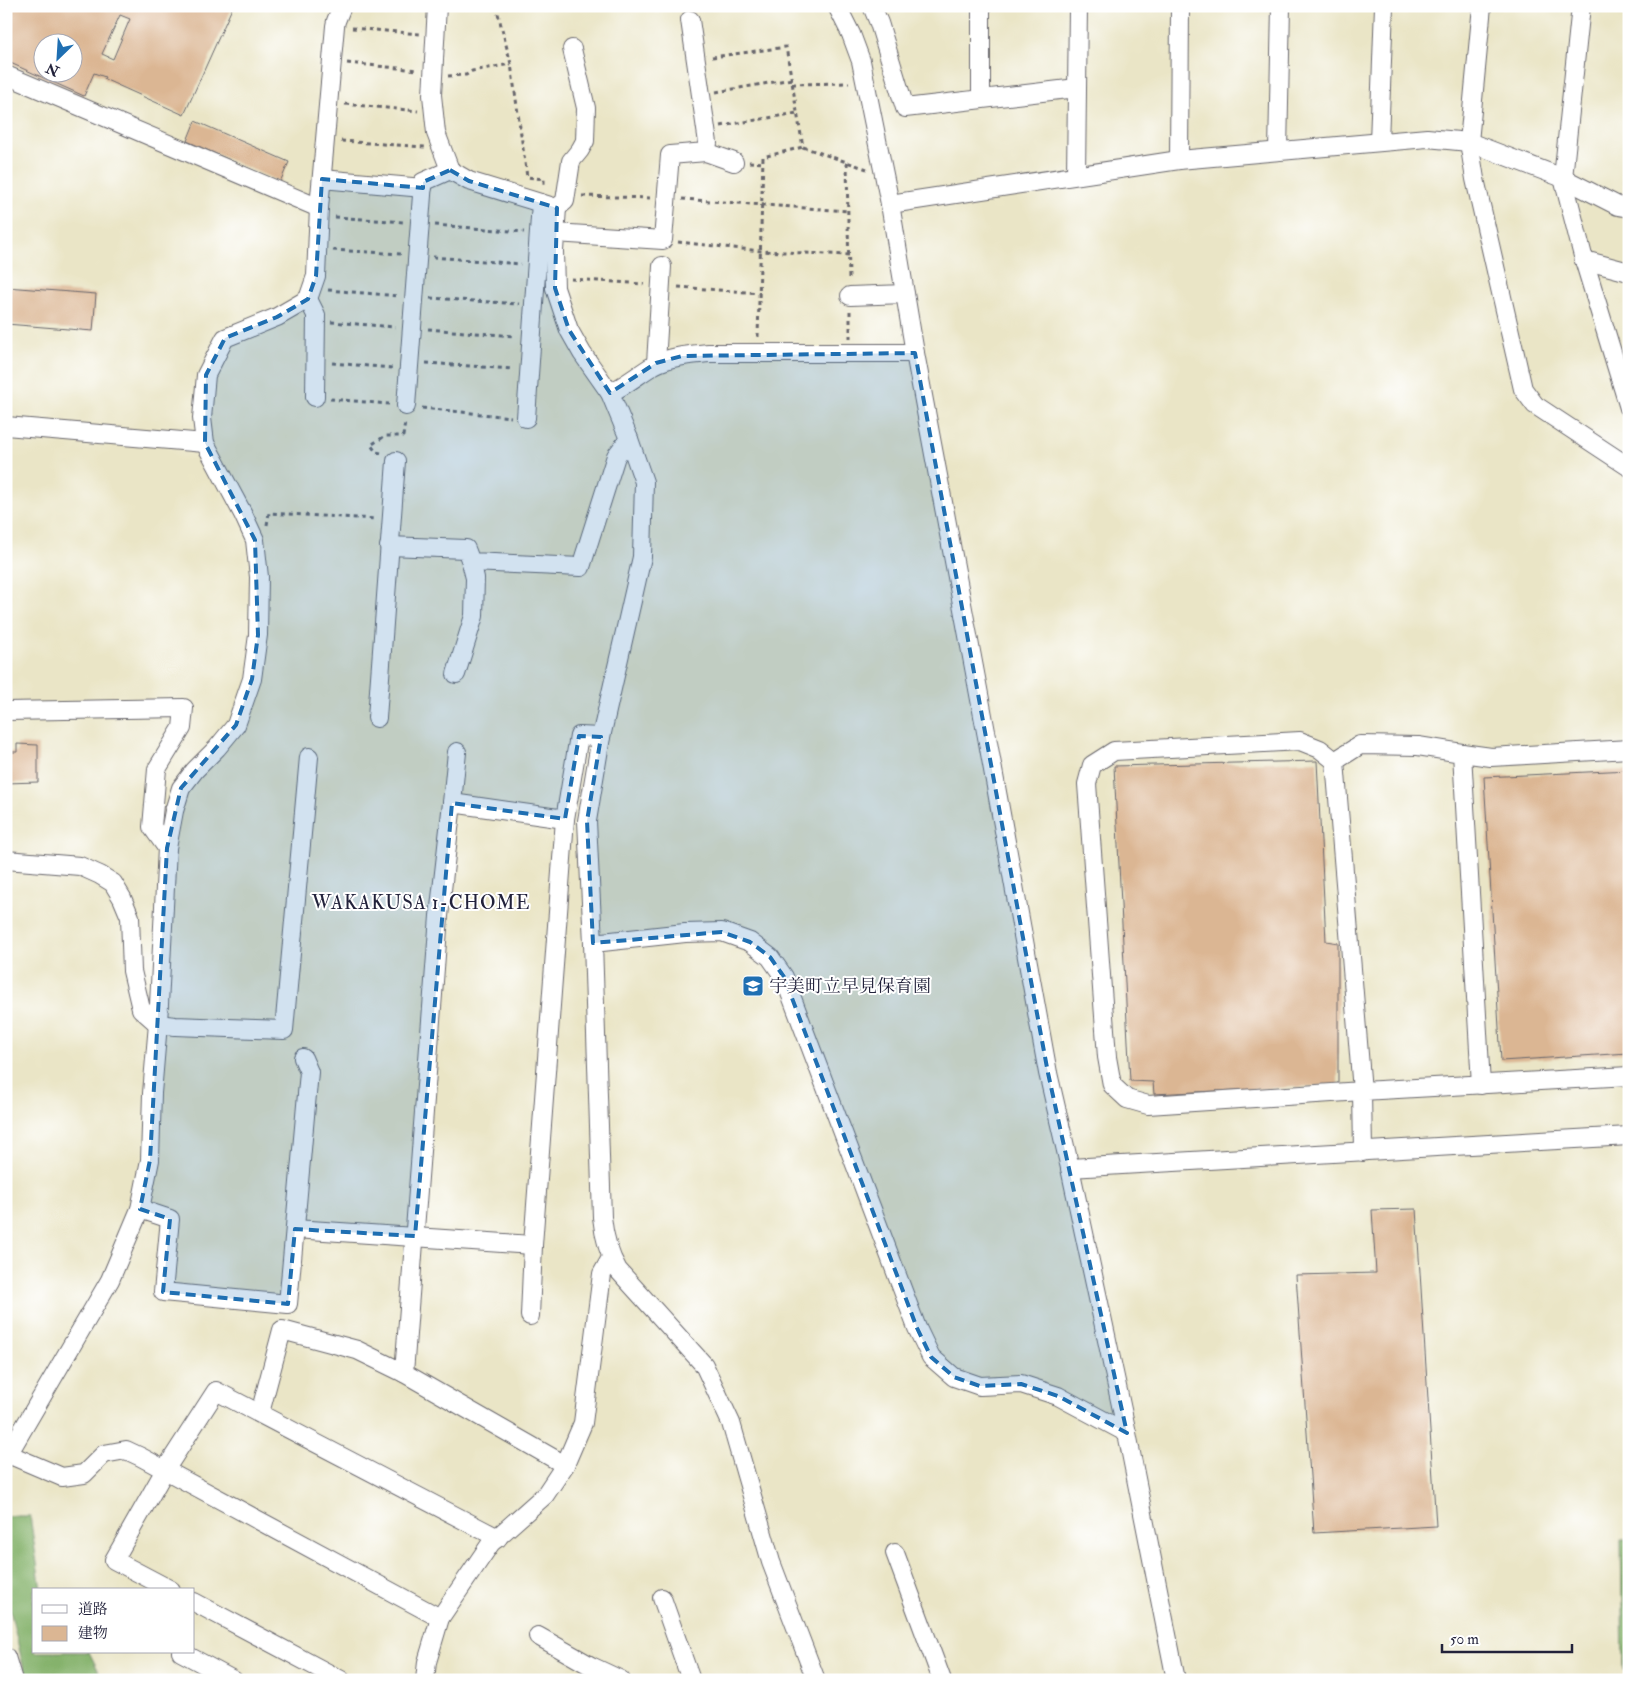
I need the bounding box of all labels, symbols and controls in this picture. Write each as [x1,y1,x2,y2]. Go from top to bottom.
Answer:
north arrow [32,32,82,82]
text: N [43,59,63,80]
district label: WAKAKUSA 1-CHOME [311,891,530,915]
school or university icon: 宇美町立早見保育園 [741,974,765,998]
place label: 宇美町立早見保育園 [769,975,931,998]
legend [32,1588,195,1654]
text: 道路 [78,1600,108,1619]
scale bar [1442,1621,1572,1653]
text: 建物 [78,1624,108,1643]
text: 50 m [1450,1630,1479,1649]

